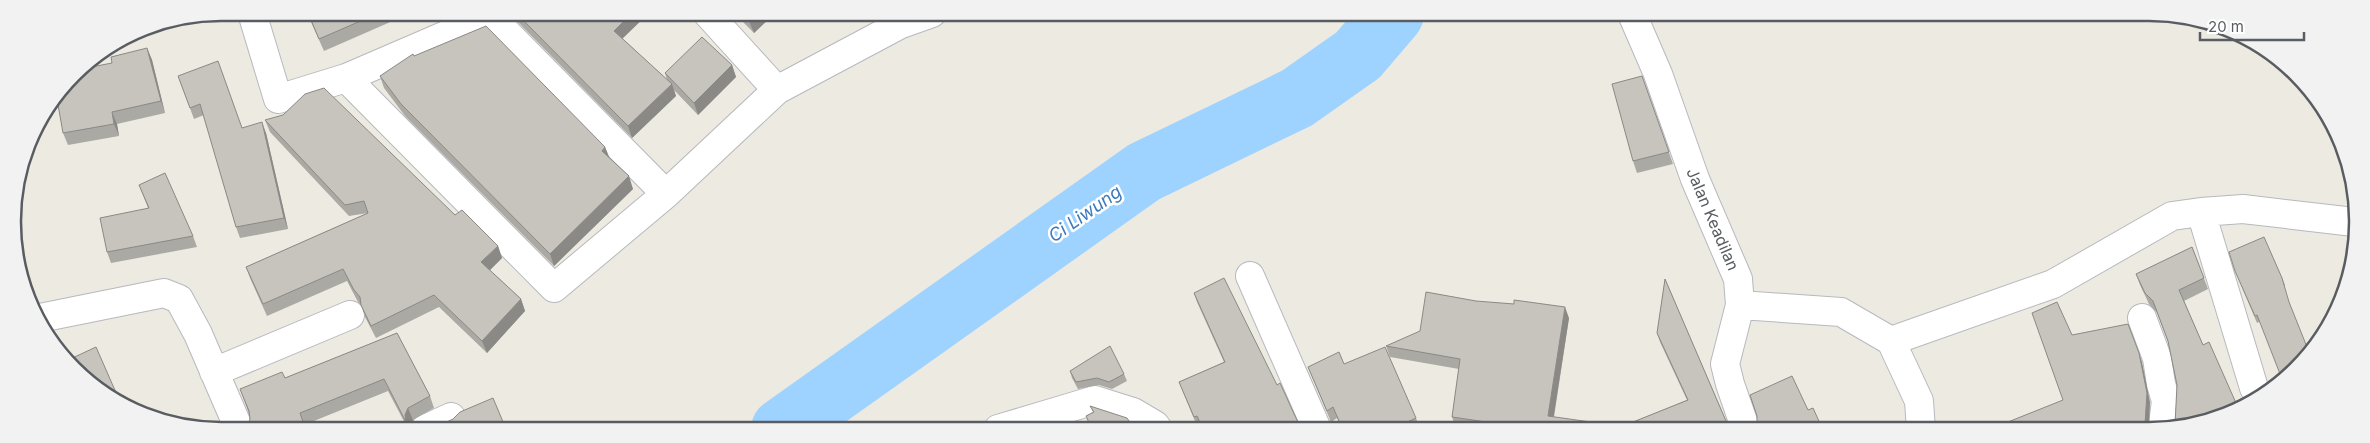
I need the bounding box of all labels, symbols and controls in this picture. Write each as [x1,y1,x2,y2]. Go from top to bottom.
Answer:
scale bar [2200,10,2304,42]
text: 20 m [2208,17,2244,36]
street label: Jalan Keadilan [1682,165,1744,273]
water label: Ci Liwung [1044,181,1125,246]

